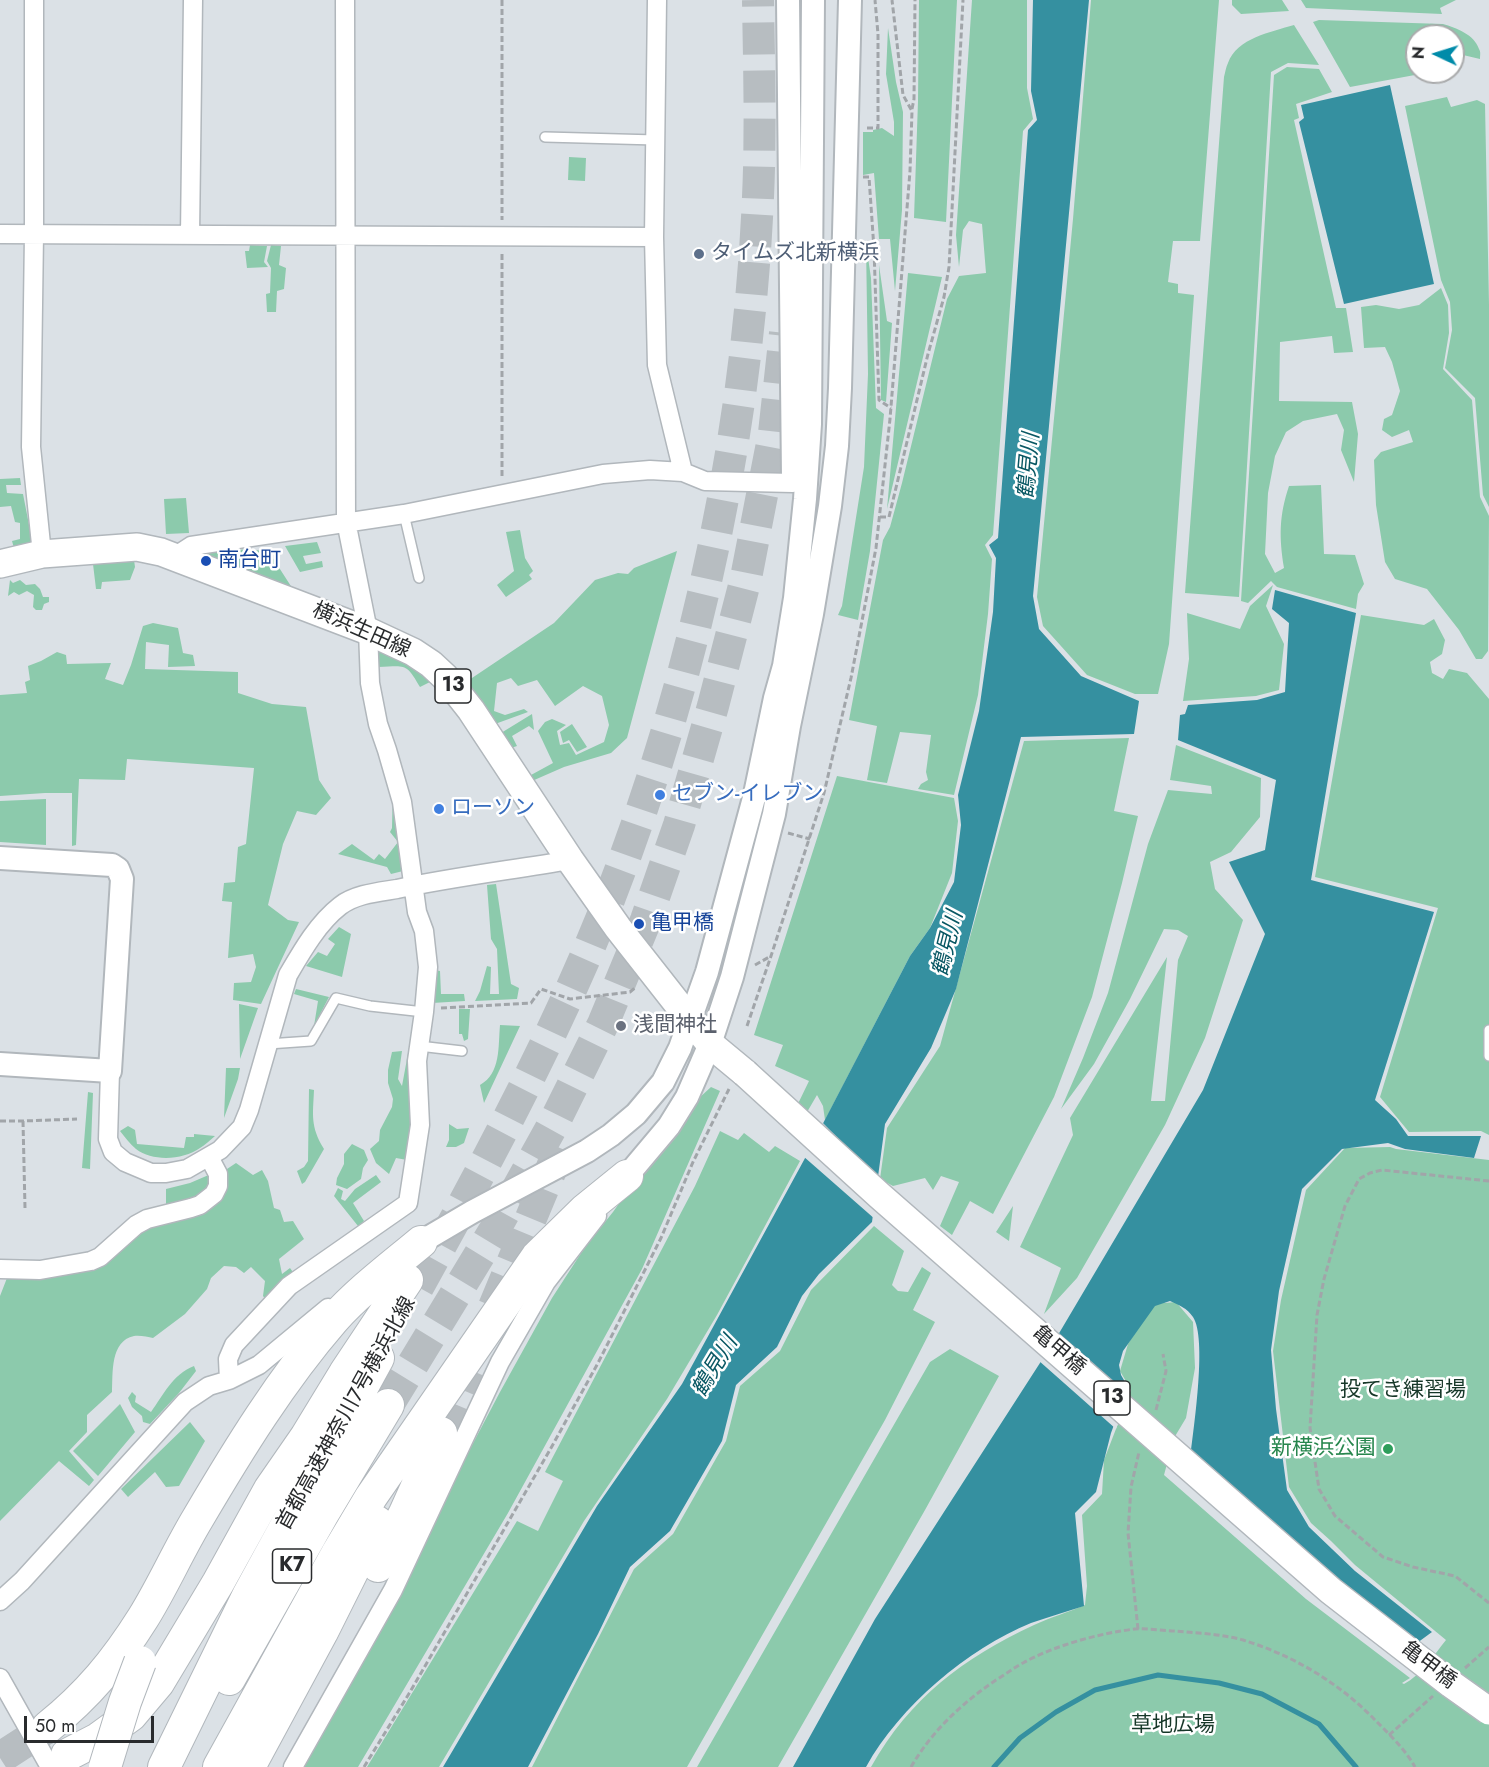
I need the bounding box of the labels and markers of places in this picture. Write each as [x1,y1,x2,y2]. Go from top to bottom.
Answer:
place label: タイムズ北新横浜 [711,241,879,267]
marker: タイムズ北新横浜 [692,247,706,261]
place label: 南台町 [218,548,281,574]
marker: 南台町 [199,554,213,568]
place label: セブン-イレブン [672,782,823,808]
marker: セブン-イレブン [653,788,667,802]
place label: ローソン [451,796,535,822]
marker: ローソン [432,802,446,816]
place label: 亀甲橋 [651,911,714,937]
marker: 亀甲橋 [632,917,646,931]
place label: 浅間神社 [633,1013,717,1039]
marker: 浅間神社 [614,1019,628,1033]
place label: 新横浜公園 [1271,1436,1376,1462]
marker: 新横浜公園 [1381,1442,1395,1456]

